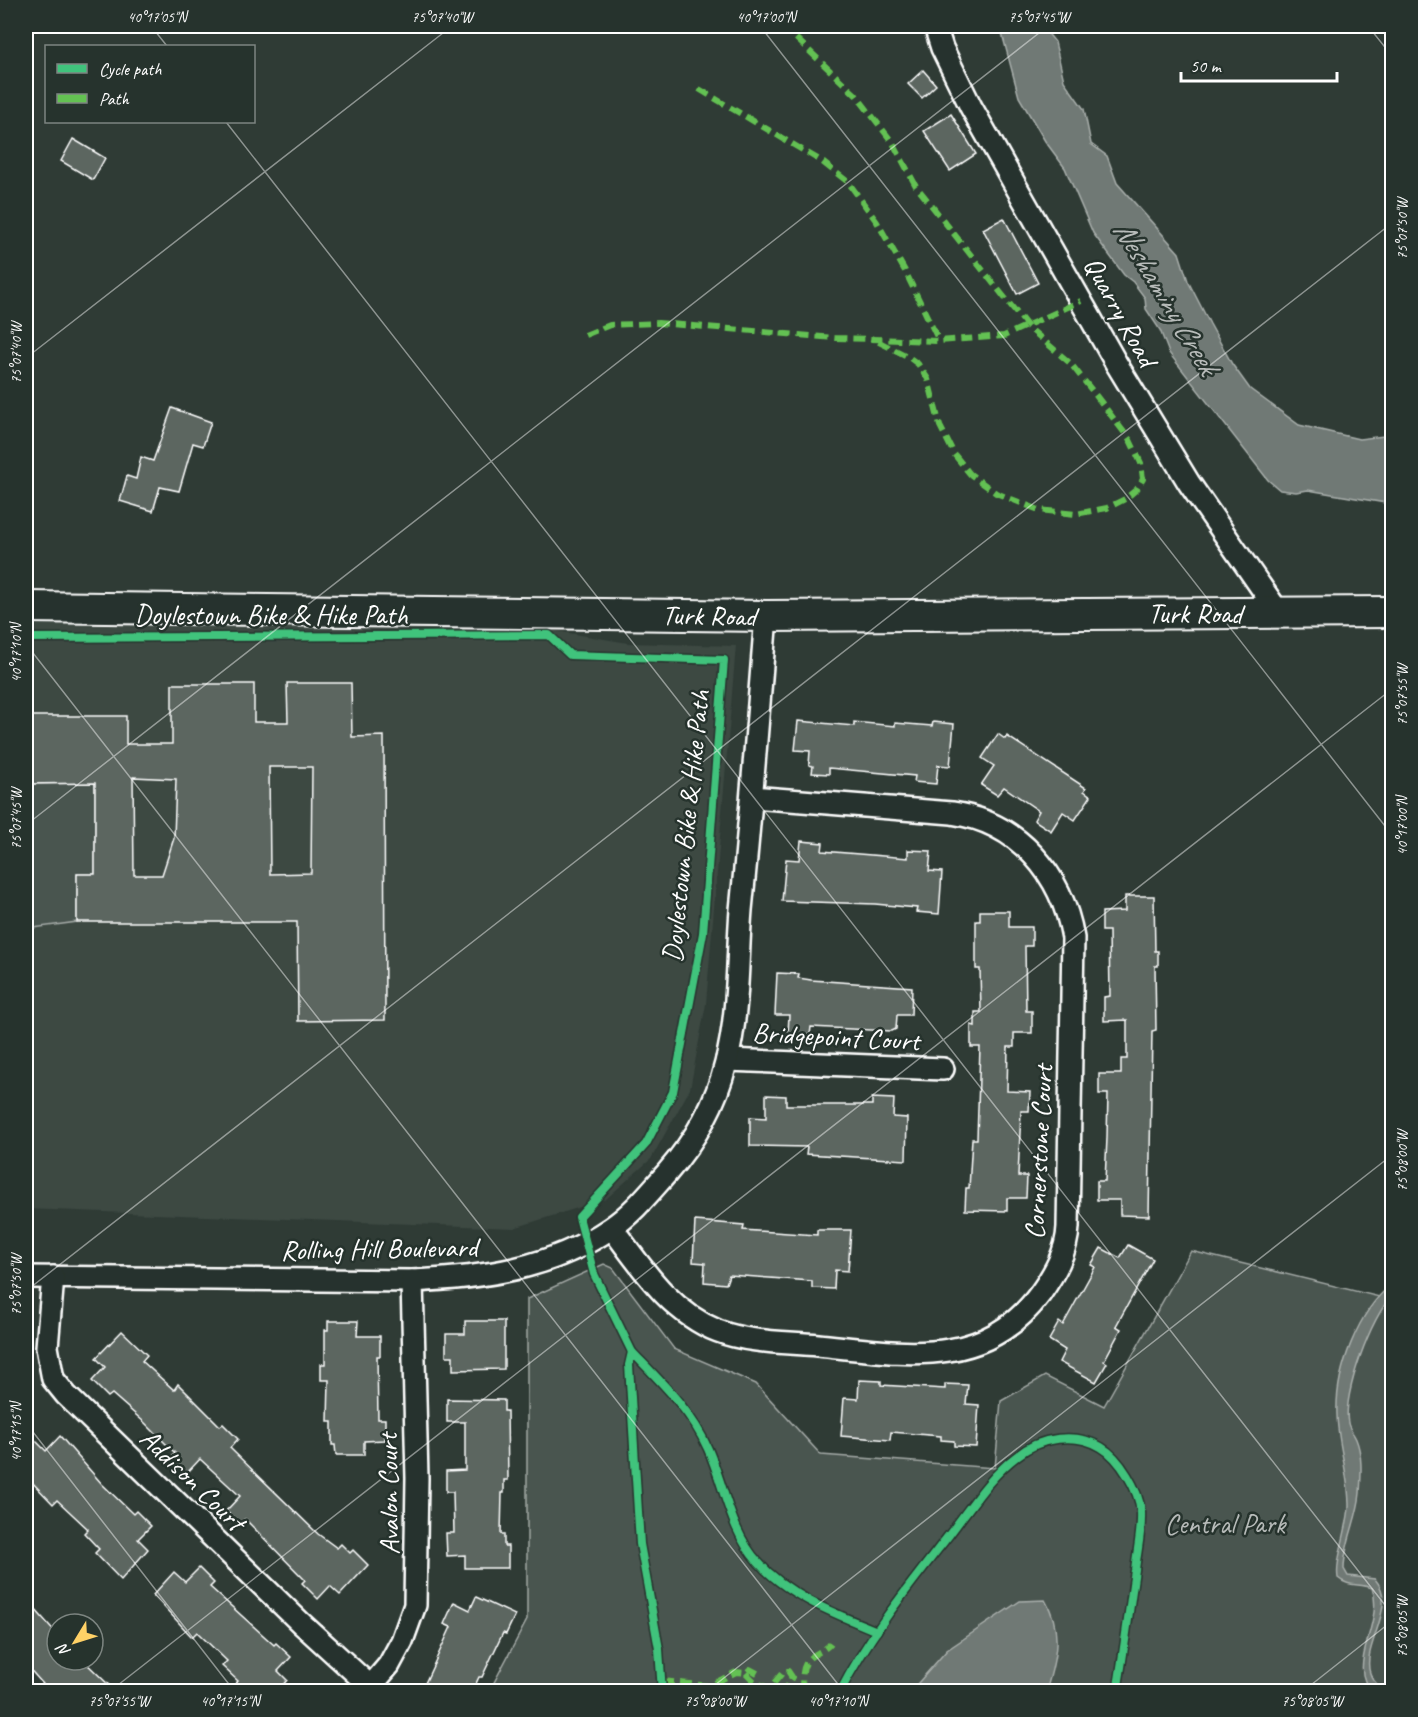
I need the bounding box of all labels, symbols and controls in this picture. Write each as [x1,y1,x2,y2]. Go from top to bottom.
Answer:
text: 40°17'05"N [127,8,190,27]
text: 75°07'40"W [412,8,476,27]
text: 40°17'00"N [736,8,799,27]
text: 75°07'45"W [1009,8,1073,27]
legend [45,45,255,123]
scale bar [1181,45,1337,83]
text: 50 m [1190,55,1223,77]
text: Cycle path [99,58,162,80]
text: Path [99,88,129,110]
text: 75°07'50"W [1393,195,1412,259]
water label: Neshaminy Creek [1105,213,1229,385]
street label: Quarry Road [1076,250,1167,376]
text: 75°07'40"W [7,319,26,383]
street label: Turk Road [1148,596,1246,631]
street label: Doylestown Bike & Hike Path [134,597,408,632]
street label: Turk Road [662,597,760,634]
text: 40°17'10"N [7,620,26,683]
text: 75°07'55"W [1393,661,1412,725]
street label: Doylestown Bike & Hike Path [654,688,717,964]
text: 75°07'45"W [7,785,26,849]
text: 40°17'00"N [1393,793,1412,856]
street label: Bridgepoint Court [752,1015,923,1058]
street label: Cornerstone Court [1016,1061,1061,1240]
text: 75°08'00"W [1393,1127,1412,1191]
street label: Rolling Hill Boulevard [280,1229,482,1268]
text: 75°07'50"W [7,1251,26,1315]
text: 40°17'15"N [7,1399,26,1462]
street label: Addison Court [133,1421,255,1541]
street label: Avalon Court [370,1430,407,1555]
park label: Central Park [1165,1506,1287,1541]
text: 75°08'05"W [1393,1593,1412,1657]
north arrow [45,1612,105,1672]
text: N [51,1638,75,1661]
text: 75°07'55"W [89,1692,153,1711]
text: 40°17'15"N [200,1692,263,1711]
text: 75°08'00"W [685,1692,749,1711]
text: 40°17'10"N [808,1692,871,1711]
text: 75°08'05"W [1282,1692,1346,1711]

